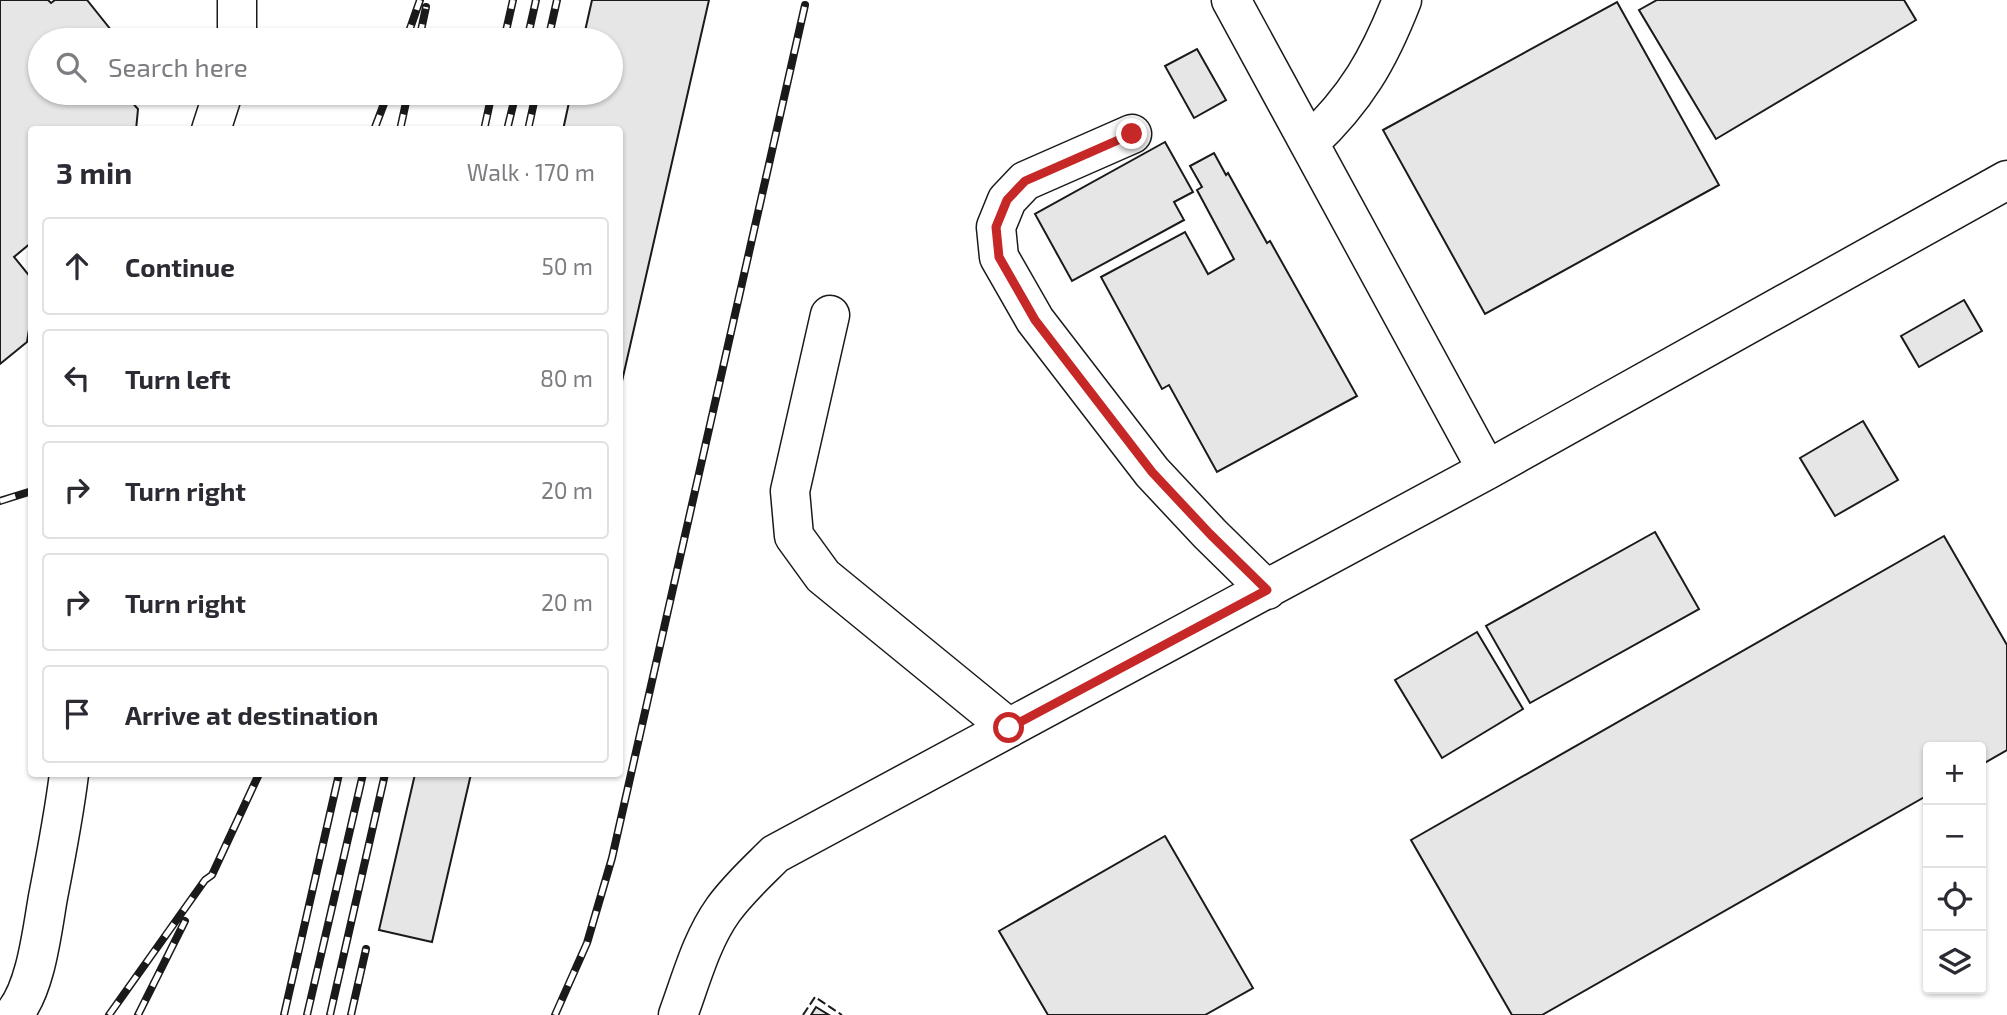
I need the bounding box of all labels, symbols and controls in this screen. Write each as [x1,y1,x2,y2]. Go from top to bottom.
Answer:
search box [28,28,623,105]
icon: search [52,48,90,86]
text: Search here [108,51,248,82]
route end [1116,118,1147,149]
text: 3 min [56,154,132,190]
text: Walk · 170 m [467,158,595,186]
icon: ahead [58,247,96,285]
text: Continue [125,251,235,282]
text: 50 m [542,252,593,280]
icon: left [58,359,96,397]
text: Turn left [125,363,231,394]
text: 80 m [540,364,593,392]
icon: right [58,471,96,509]
text: Turn right [125,475,246,506]
text: 20 m [541,476,593,504]
icon: right [58,583,96,621]
text: Turn right [125,587,246,618]
text: 20 m [541,588,593,616]
icon: arrive [58,695,96,733]
text: Arrive at destination [125,699,378,730]
route start [993,712,1024,743]
map controls [1923,742,1986,994]
button: + [1923,742,1986,805]
button: − [1923,805,1986,868]
button: locate [1923,868,1986,931]
button: layers [1923,931,1986,994]

